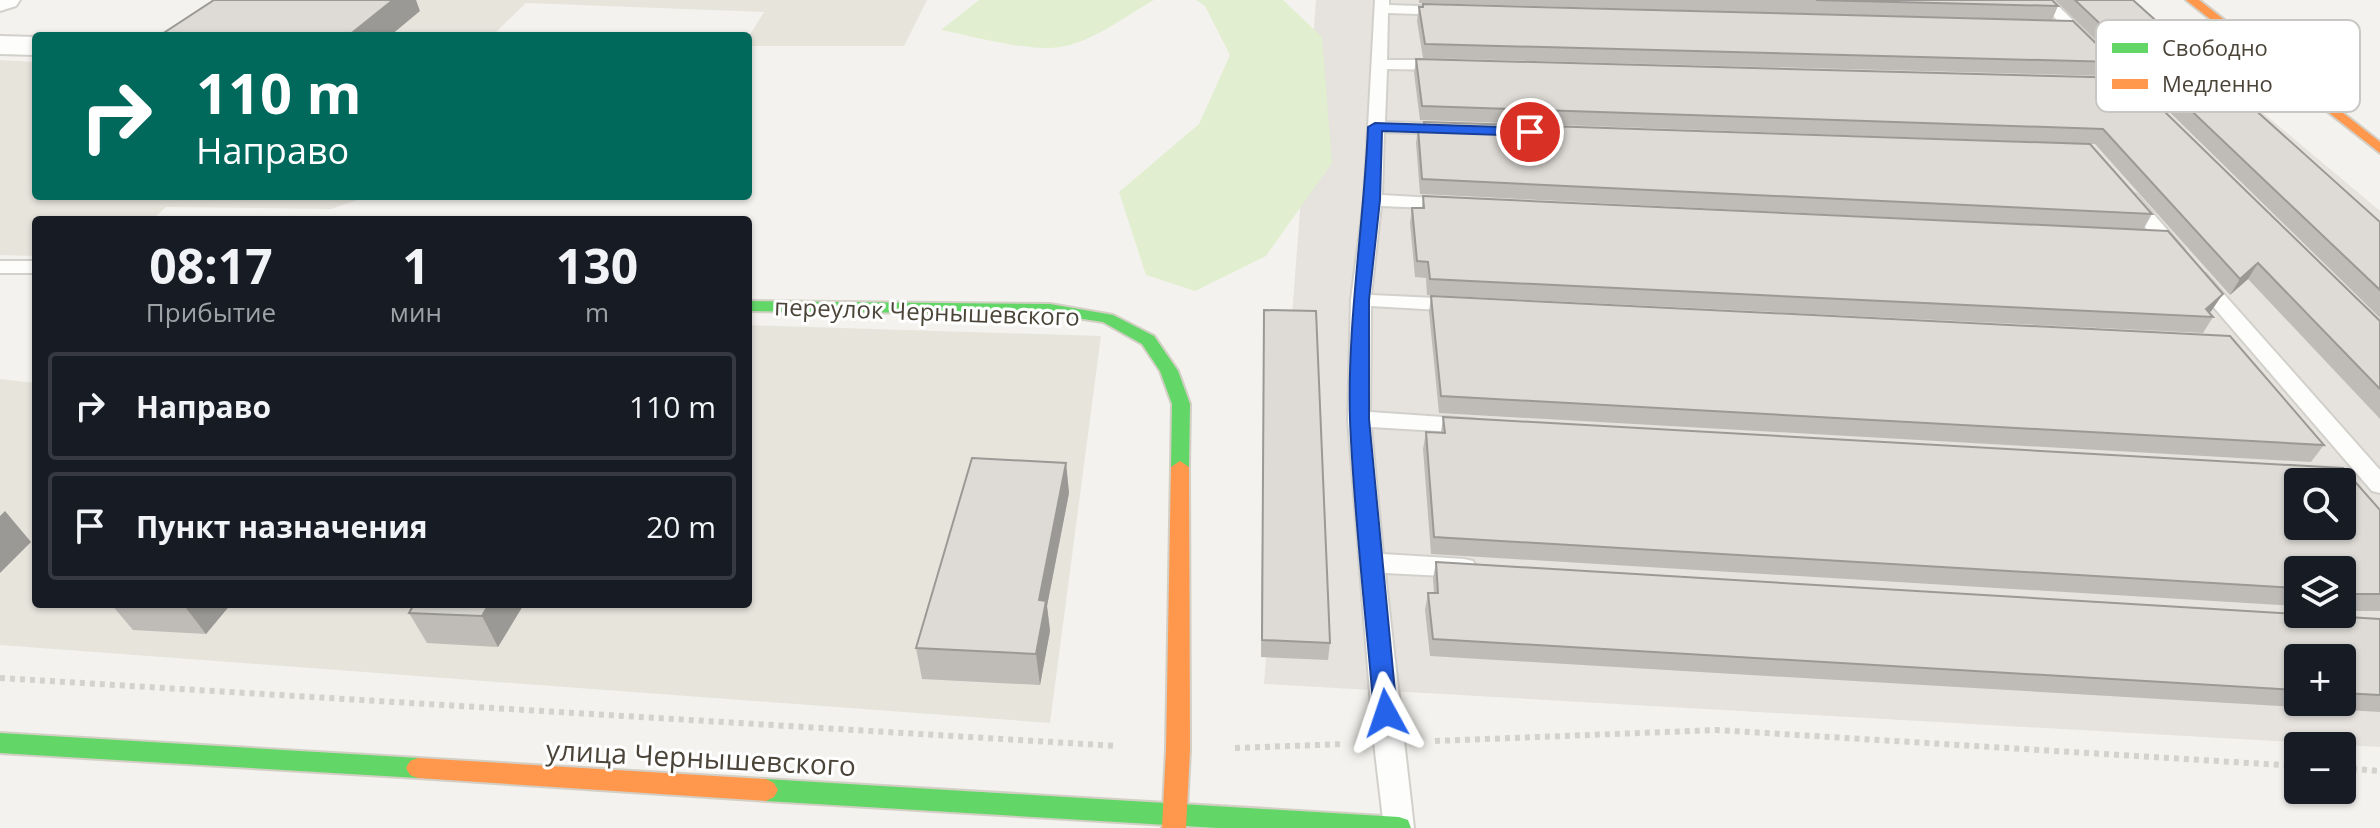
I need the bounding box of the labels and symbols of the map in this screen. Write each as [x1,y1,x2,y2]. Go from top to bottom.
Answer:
legend [2096,20,2360,112]
text: Свободно [2162,32,2268,62]
text: Медленно [2162,68,2273,98]
pin [1496,98,1564,166]
street label: переулок Чернышевского [774,289,1080,333]
position arrow [1344,671,1428,755]
street label: улица Чернышевского [545,730,857,784]

